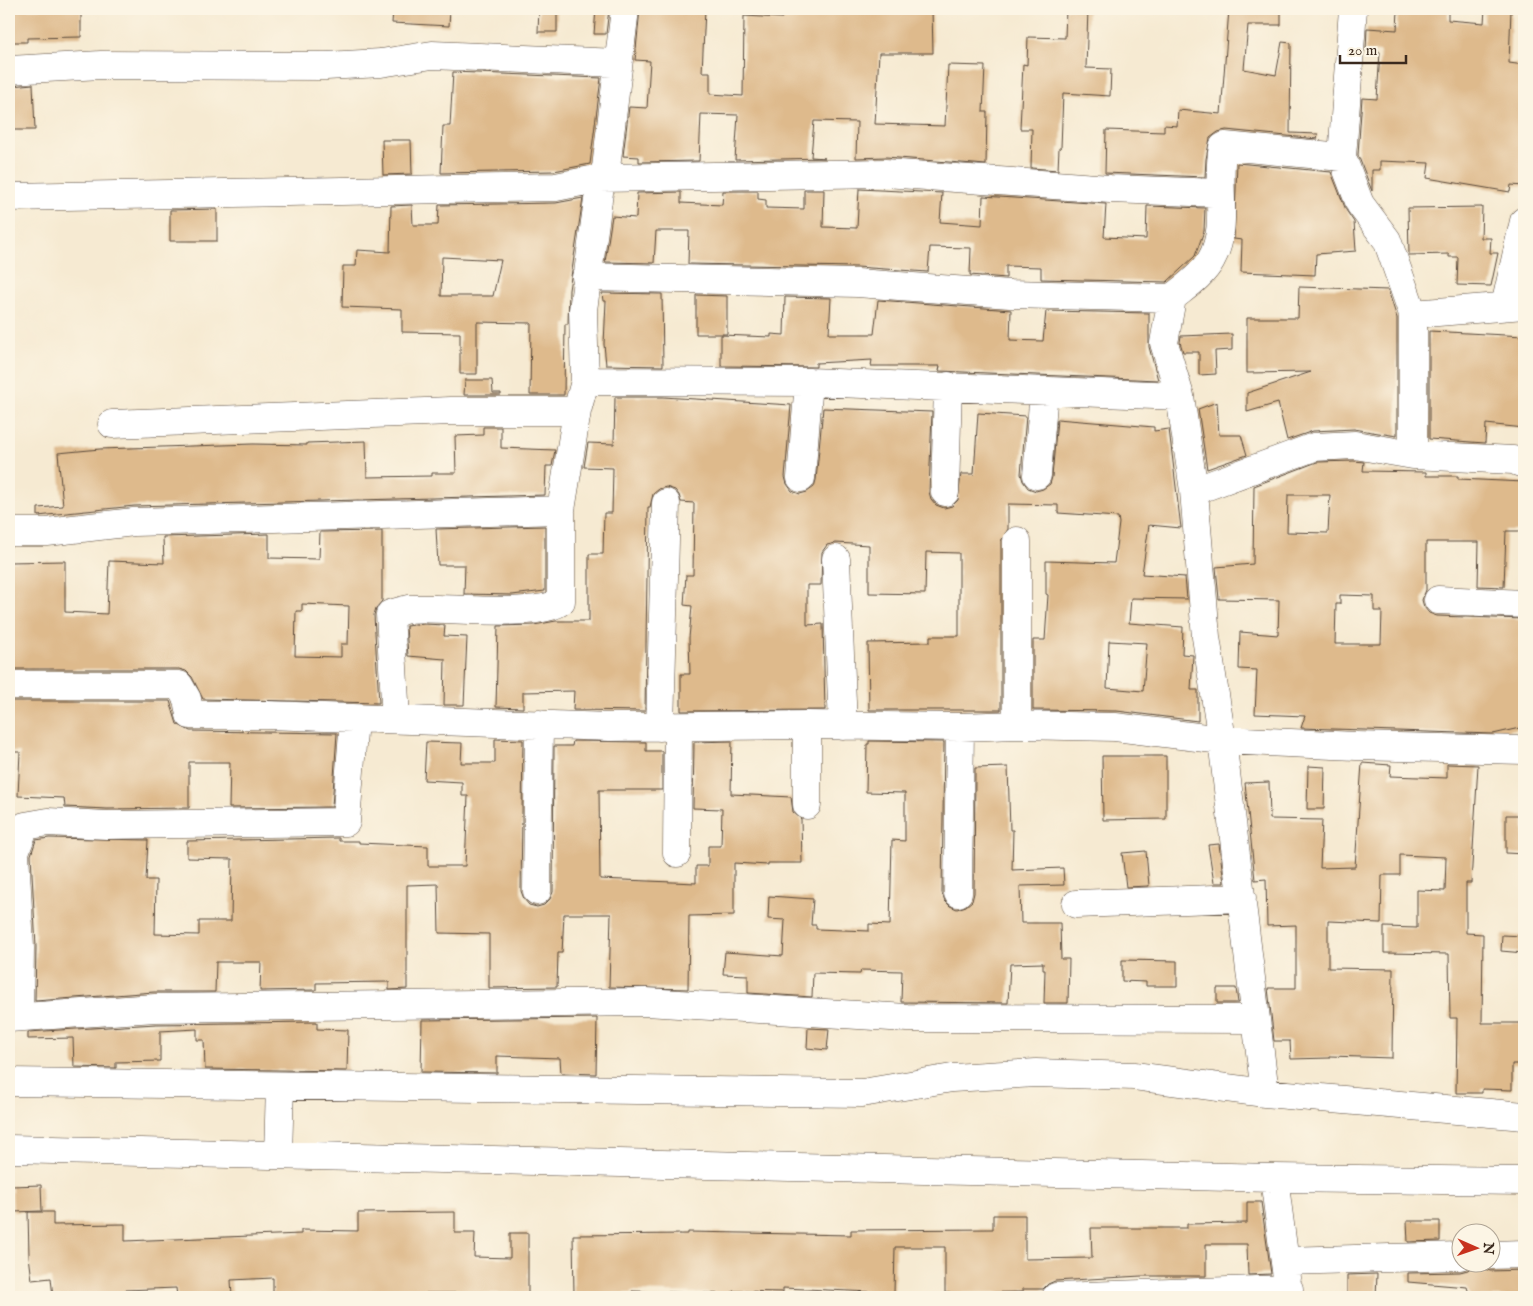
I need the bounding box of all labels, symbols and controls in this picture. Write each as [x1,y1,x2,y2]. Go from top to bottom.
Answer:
scale bar [1340,32,1407,64]
text: 20 m [1348,41,1378,60]
north arrow [1450,1224,1500,1274]
text: N [1479,1241,1497,1255]

